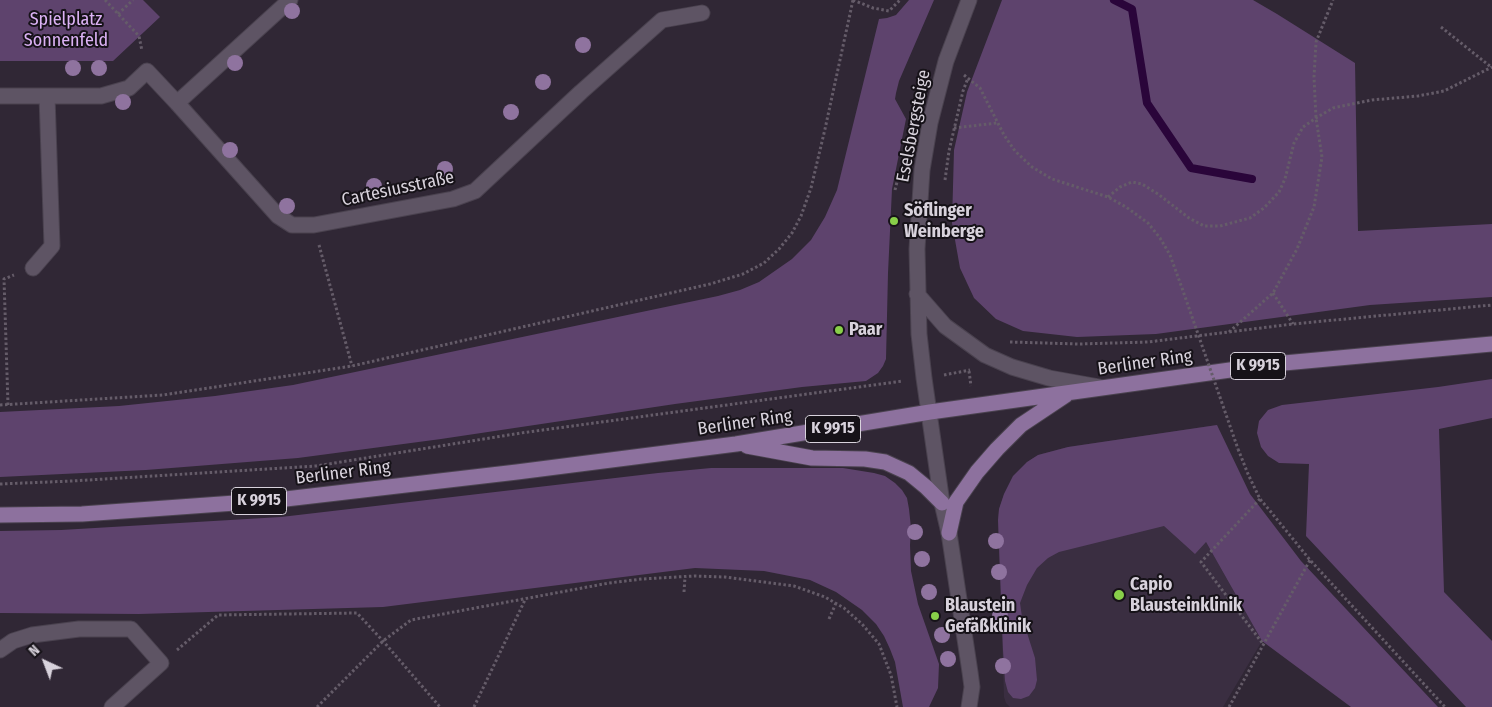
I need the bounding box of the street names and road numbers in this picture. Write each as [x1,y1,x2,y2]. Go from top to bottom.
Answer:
street label: Eselsbergsteige [893,68,935,184]
street label: Cartesiusstraße [340,167,456,211]
street label: Berliner Ring [1096,346,1194,380]
road number: K 9915 [1230,352,1286,380]
street label: Berliner Ring [696,406,794,440]
road number: K 9915 [806,416,860,442]
street label: Berliner Ring [294,456,392,490]
road number: K 9915 [232,488,286,514]

